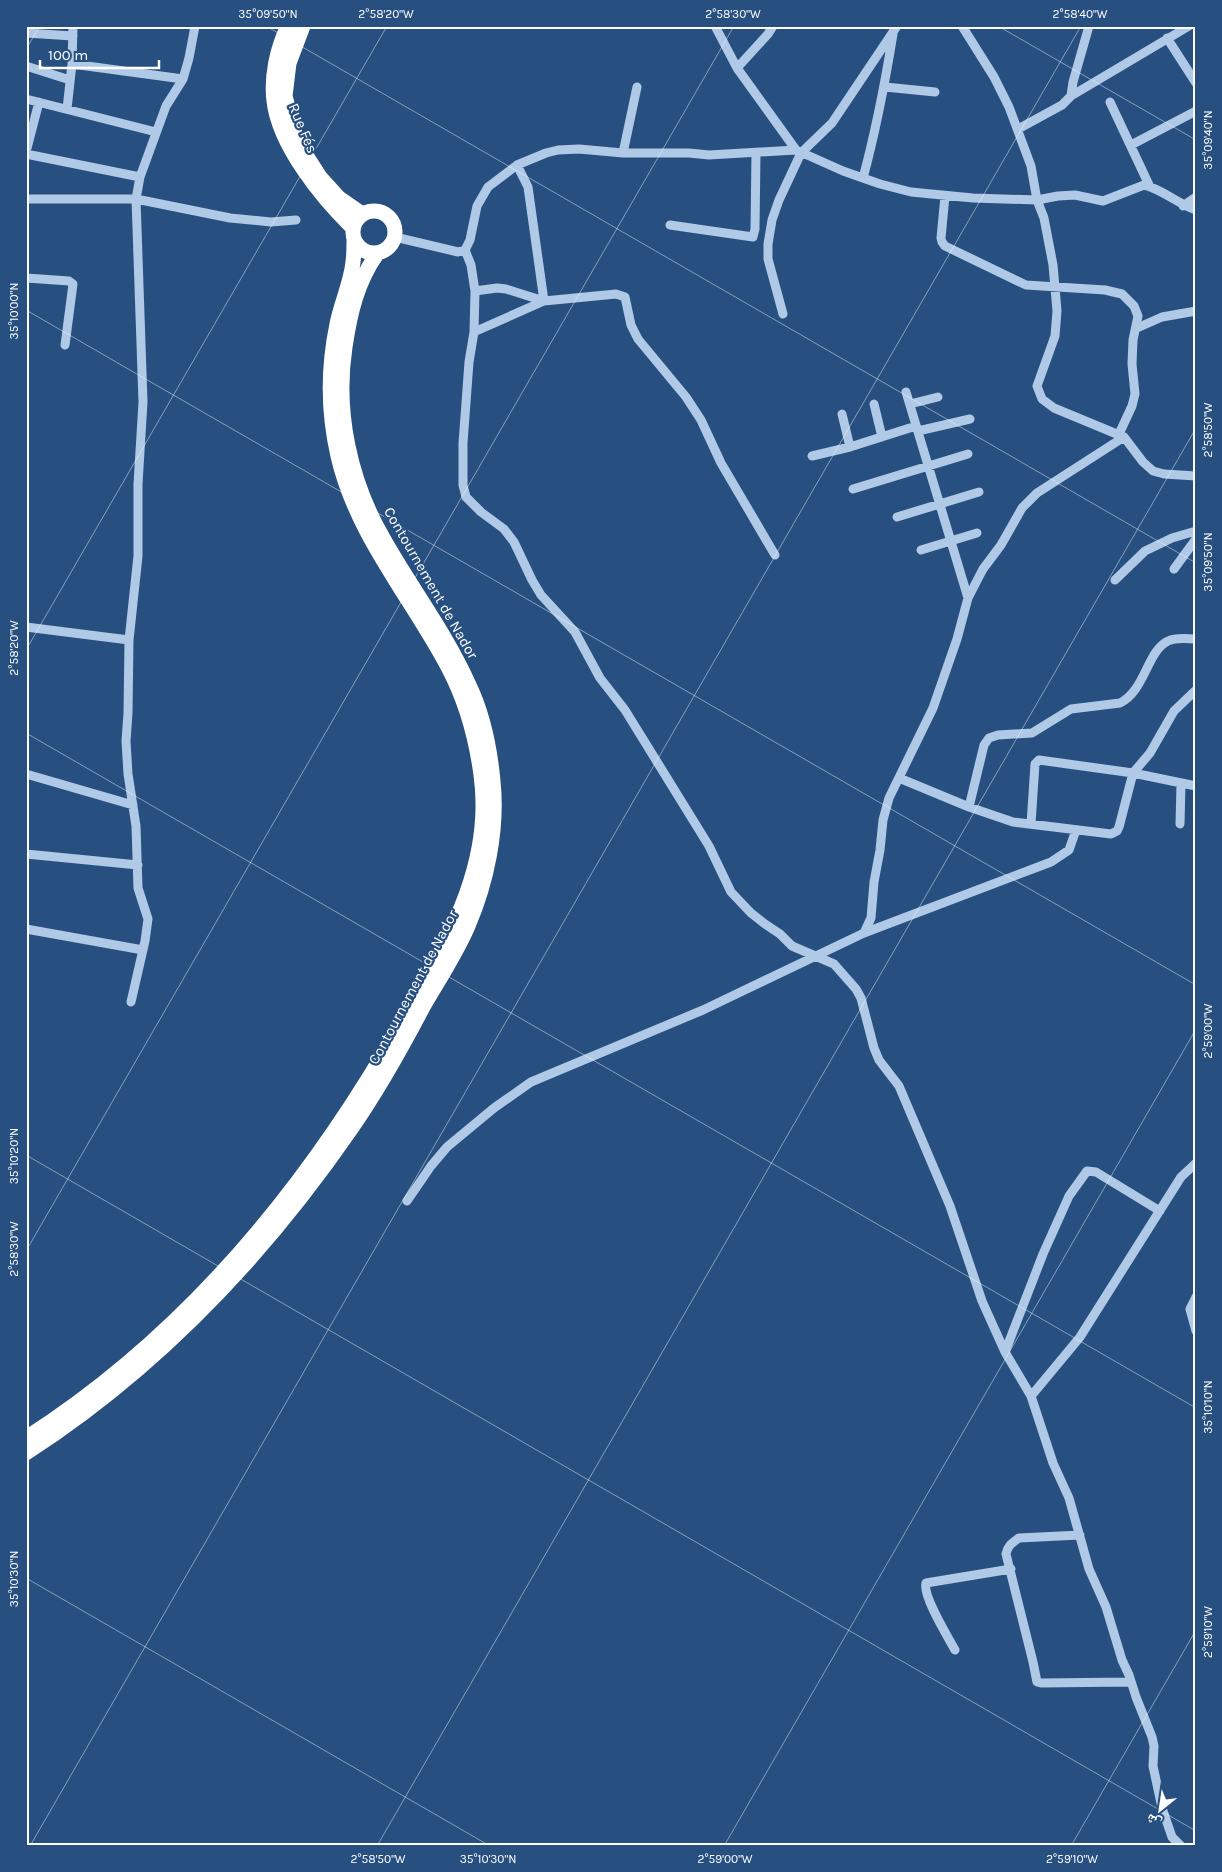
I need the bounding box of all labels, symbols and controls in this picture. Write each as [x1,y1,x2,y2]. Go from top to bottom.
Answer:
text: 35°09'50"N [238,7,298,21]
text: 2°58'20"W [358,7,414,21]
text: 2°58'30"W [705,7,761,21]
text: 2°58'40"W [1052,7,1108,21]
scale bar [40,38,159,70]
text: 100 m [48,46,88,64]
street label: Rue Fés [284,100,322,156]
text: 35°09'40"N [1201,110,1215,170]
text: 35°10'00"N [7,283,21,339]
text: 2°58'50"W [1201,402,1215,458]
street label: Contournement de Nador [380,504,482,663]
text: 35°09'50"N [1201,532,1215,592]
text: 2°58'20"W [7,620,21,676]
street label: Contournement de Nador [365,906,462,1067]
text: 2°59'00"W [1201,1003,1215,1059]
text: 35°10'20"N [7,1128,21,1184]
text: 2°58'30"W [7,1221,21,1277]
text: 35°10'10"N [1201,1380,1215,1434]
text: 35°10'30"N [7,1551,21,1607]
text: 2°59'10"W [1201,1606,1215,1658]
north arrow [1134,1784,1184,1834]
text: ش [1143,1810,1164,1832]
text: 2°58'50"W [350,1852,406,1866]
text: 35°10'30"N [460,1852,516,1866]
text: 2°59'00"W [697,1852,753,1866]
text: 2°59'10"W [1046,1852,1098,1866]

